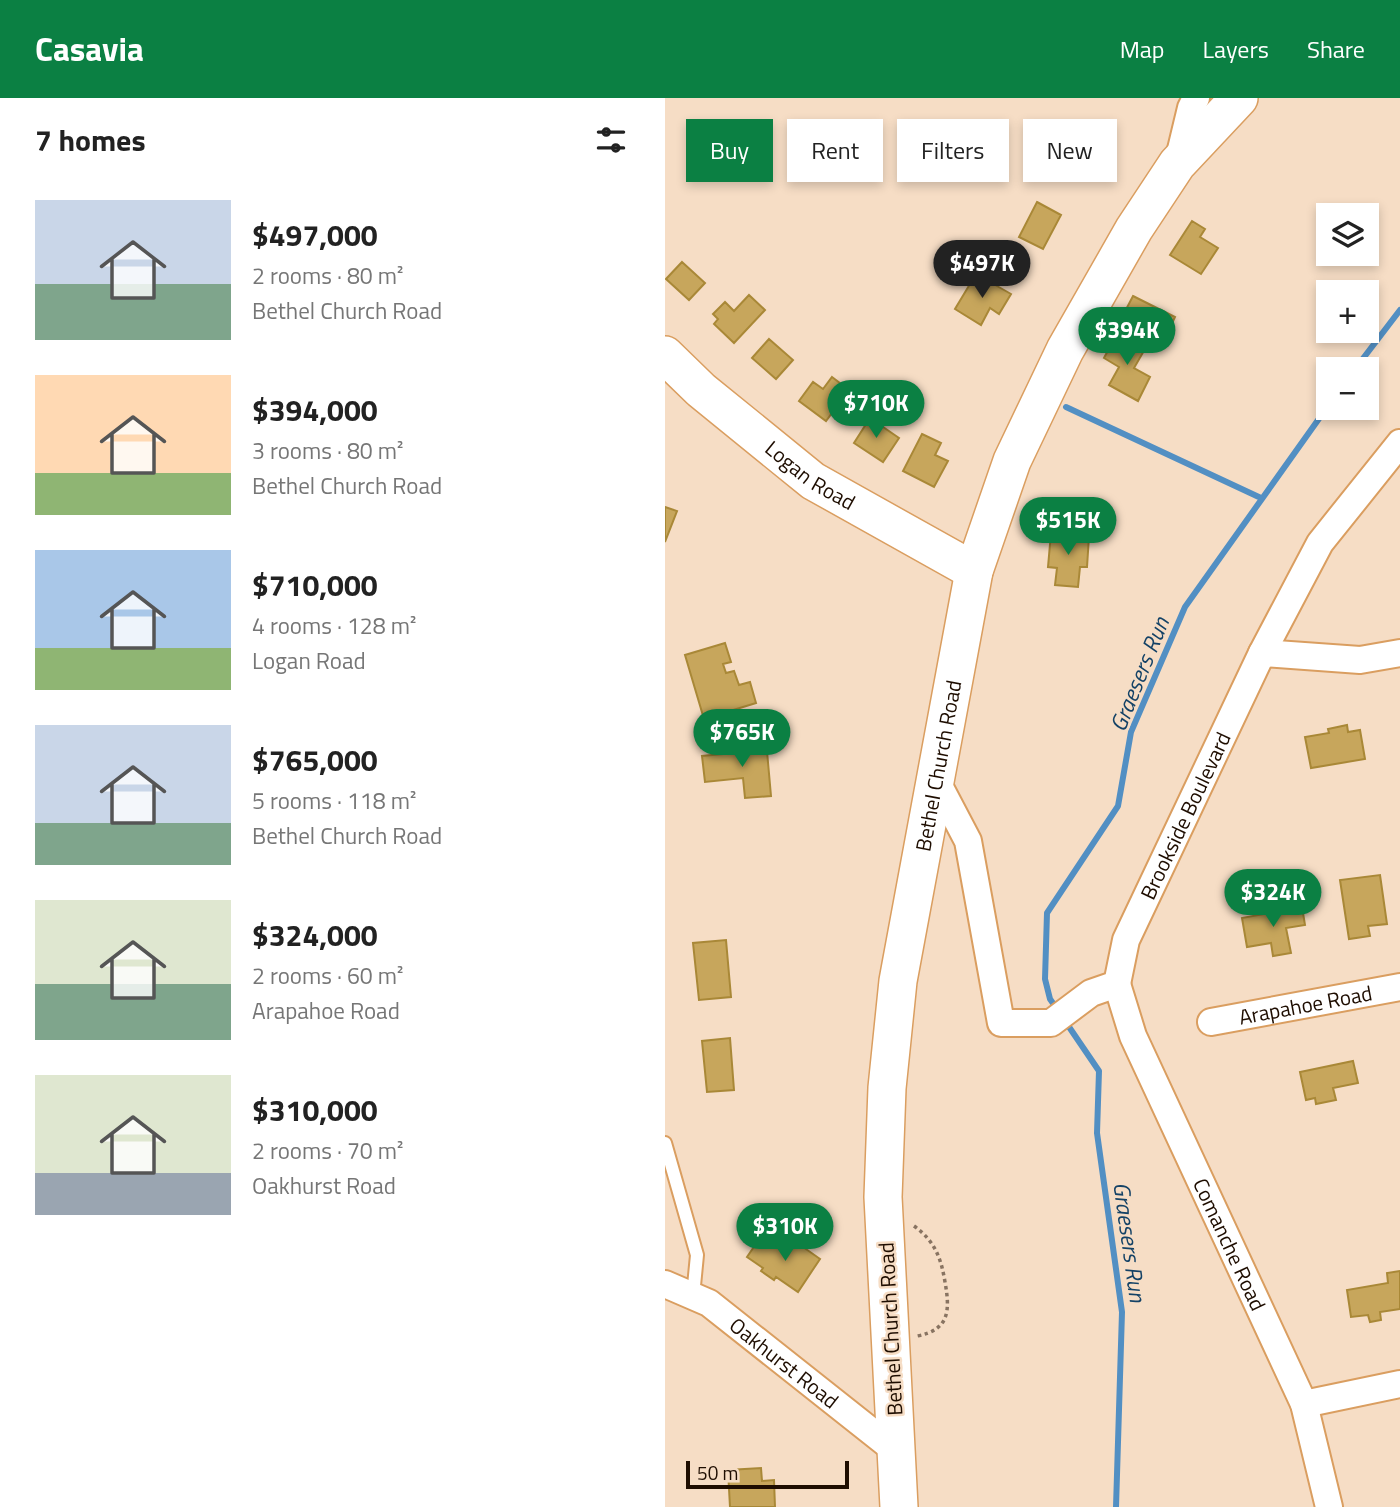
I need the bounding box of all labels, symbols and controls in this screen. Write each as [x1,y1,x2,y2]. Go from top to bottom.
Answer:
text: Casavia [35,24,144,74]
text: Map [1120,31,1165,67]
text: Layers [1203,31,1269,67]
text: Share [1307,31,1365,67]
text: 7 homes [35,117,146,163]
chip: Buy [686,119,773,182]
chip: Rent [787,119,883,182]
chip: Filters [897,119,1009,182]
chip: New [1023,119,1117,182]
icon: filters [592,121,630,159]
map controls [1316,203,1379,420]
button: layers [1316,203,1379,266]
text: $497,000 [252,212,378,258]
icon: home [91,228,175,312]
pin: $497K [933,240,1031,300]
text: $497K [949,245,1015,280]
text: 2 rooms · 80 m² [252,258,403,293]
button: + [1316,280,1379,343]
text: Bethel Church Road [252,293,442,328]
pin: $394K [1078,308,1176,367]
text: $394K [1094,312,1160,347]
button: − [1316,357,1379,420]
pin: $710K [827,380,925,440]
text: $710K [843,385,909,420]
text: $394,000 [252,387,378,433]
icon: home [91,403,175,487]
street label: Logan Road [758,432,861,518]
text: 3 rooms · 80 m² [252,433,403,468]
text: Bethel Church Road [252,468,442,503]
pin: $515K [1019,498,1117,557]
text: $515K [1035,502,1101,537]
text: $710,000 [252,562,378,608]
icon: home [91,578,175,662]
text: 4 rooms · 128 m² [252,608,416,643]
water label: Graesers Run [1100,611,1178,737]
text: Logan Road [252,643,366,678]
street label: Bethel Church Road [906,677,969,854]
pin: $765K [693,710,791,769]
text: $765K [709,714,775,749]
street label: Brookside Boulevard [1132,726,1238,905]
text: $765,000 [252,737,378,783]
icon: home [91,753,175,837]
text: 5 rooms · 118 m² [252,783,416,818]
text: Bethel Church Road [252,818,442,853]
pin: $324K [1224,870,1322,929]
text: $324K [1240,874,1306,909]
text: $324,000 [252,912,378,958]
icon: home [91,928,175,1012]
text: 2 rooms · 60 m² [252,958,403,993]
street label: Arapahoe Road [1236,976,1375,1033]
text: Arapahoe Road [252,993,400,1028]
text: $310,000 [252,1087,378,1133]
icon: home [91,1103,175,1187]
text: 2 rooms · 70 m² [252,1133,403,1168]
text: Oakhurst Road [252,1168,396,1203]
street label: Comanche Road [1185,1173,1274,1316]
water label: Graesers Run [1104,1180,1156,1305]
pin: $310K [736,1204,834,1263]
text: $310K [752,1208,818,1243]
street label: Bethel Church Road [869,1241,911,1417]
street label: Oakhurst Road [723,1309,846,1416]
scale bar [686,1458,849,1490]
text: 50 m [697,1458,738,1487]

